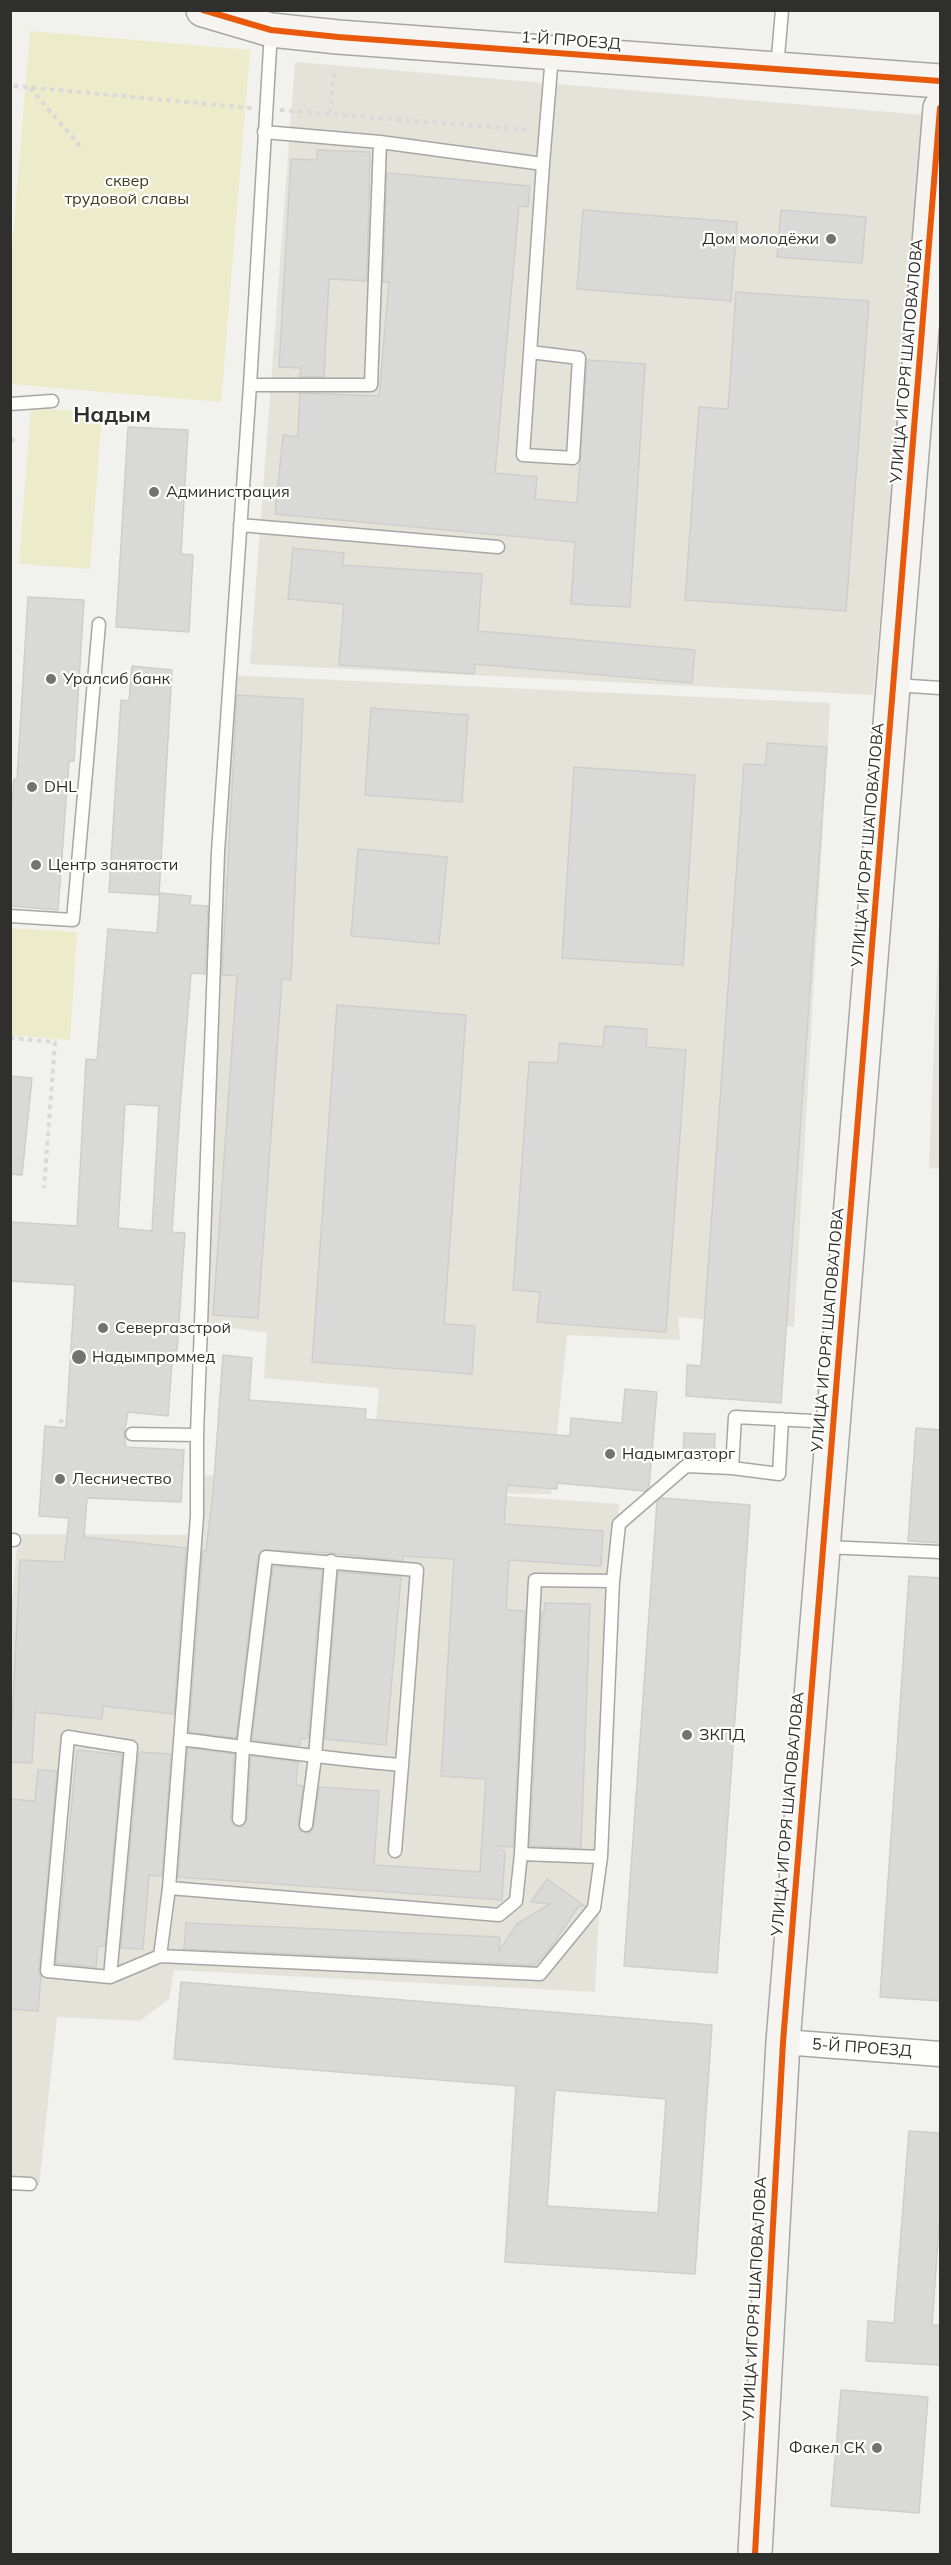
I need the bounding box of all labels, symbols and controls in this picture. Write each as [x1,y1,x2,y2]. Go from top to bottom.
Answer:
street label: 1-Й ПРОЕЗД [520,28,622,54]
park label: сквер трудовой славы [65,171,189,209]
place label: Дом молодёжи [702,229,819,249]
marker: Дом молодёжи [824,232,838,246]
street label: УЛИЦА ИГОРЯ ШАПОВАЛОВА [887,238,927,484]
district label: Надым [73,402,151,428]
place label: Администрация [166,482,290,502]
marker: Администрация [147,485,161,499]
place label: Уралсиб банк [63,669,170,689]
marker: Уралсиб банк [44,672,58,686]
street label: УЛИЦА ИГОРЯ ШАПОВАЛОВА [848,722,888,968]
place label: DHL [44,777,77,797]
marker: DHL [25,780,39,794]
place label: Центр занятости [48,855,178,875]
marker: Центр занятости [29,858,43,872]
street label: УЛИЦА ИГОРЯ ШАПОВАЛОВА [808,1207,848,1453]
place label: Севергазстрой [115,1318,231,1338]
marker: Севергазстрой [96,1321,110,1335]
place label: Надымпроммед [92,1347,215,1367]
marker: Надымпроммед [70,1348,88,1366]
place label: Надымгазторг [622,1444,735,1464]
marker: Надымгазторг [603,1447,617,1461]
place label: Лесничество [72,1469,172,1489]
marker: Лесничество [53,1472,67,1486]
street label: УЛИЦА ИГОРЯ ШАПОВАЛОВА [768,1691,808,1937]
place label: ЗКПД [699,1725,745,1745]
marker: ЗКПД [680,1728,694,1742]
street label: 5-Й ПРОЕЗД [811,2035,913,2061]
street label: УЛИЦА ИГОРЯ ШАПОВАЛОВА [739,2176,771,2422]
place label: Факел СК [789,2438,865,2458]
marker: Факел СК [870,2441,884,2455]

